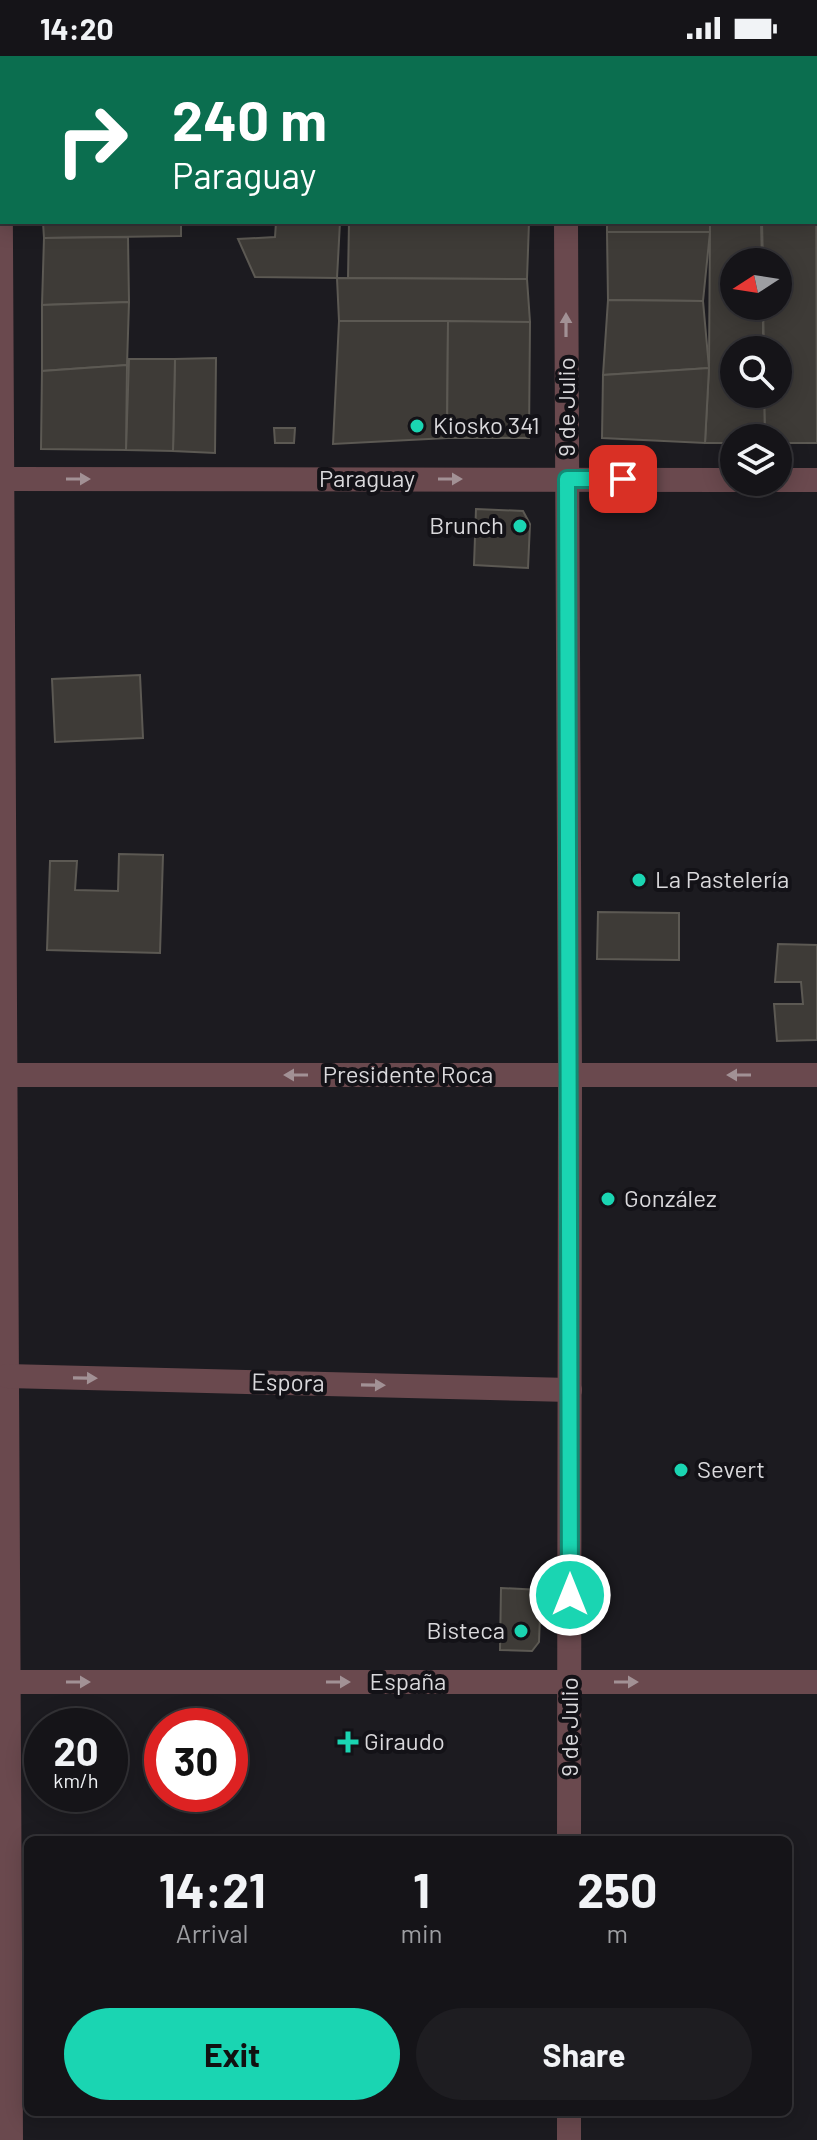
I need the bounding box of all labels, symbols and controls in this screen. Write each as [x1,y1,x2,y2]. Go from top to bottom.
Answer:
text: 14:20 [40,10,114,46]
text: 240 m [172,85,327,152]
icon: right [40,88,144,192]
text: Paraguay [172,153,316,196]
north arrow [720,248,792,320]
map controls [720,248,792,496]
one-way arrow [560,312,573,337]
button: search [720,336,792,408]
street label: 9 de Julio [551,357,580,457]
place label: Kiosko 341 [433,410,540,439]
marker: Kiosko 341 [408,417,426,435]
button: layers [720,424,792,496]
pin [589,445,657,513]
icon: arrive [601,457,645,501]
street label: Paraguay [319,463,415,492]
one-way arrow [66,473,91,485]
one-way arrow [438,473,463,485]
place label: Brunch [429,510,504,539]
marker: Brunch [511,517,529,535]
place label: La Pastelería [655,864,789,893]
marker: La Pastelería [630,871,648,889]
street label: Presidente Roca [323,1059,493,1088]
one-way arrow [283,1069,308,1081]
one-way arrow [726,1069,751,1081]
place label: González [624,1183,717,1212]
marker: González [599,1190,617,1208]
street label: Espora [251,1366,325,1397]
one-way arrow [73,1371,98,1384]
one-way arrow [361,1379,386,1392]
place label: Severt [697,1454,765,1483]
marker: Severt [672,1461,690,1479]
position arrow [528,1553,612,1637]
place label: Bisteca [426,1615,505,1644]
marker: Bisteca [512,1622,530,1640]
street label: España [370,1666,446,1695]
one-way arrow [66,1676,91,1688]
one-way arrow [326,1676,351,1688]
one-way arrow [614,1676,639,1688]
street label: 9 de Julio [554,1677,583,1777]
speed limit sign: 30 [144,1708,248,1812]
text: 20 [53,1726,99,1774]
place label: Giraudo [364,1726,445,1755]
marker: Giraudo [339,1733,357,1751]
text: km/h [53,1768,99,1792]
text: 14:21 [159,1860,266,1918]
text: 1 [413,1860,430,1918]
text: 250 [577,1860,657,1918]
text: Arrival [176,1917,249,1948]
text: min [400,1917,443,1948]
text: m [607,1917,628,1948]
button: Exit [64,2008,400,2100]
button: Share [416,2008,752,2100]

